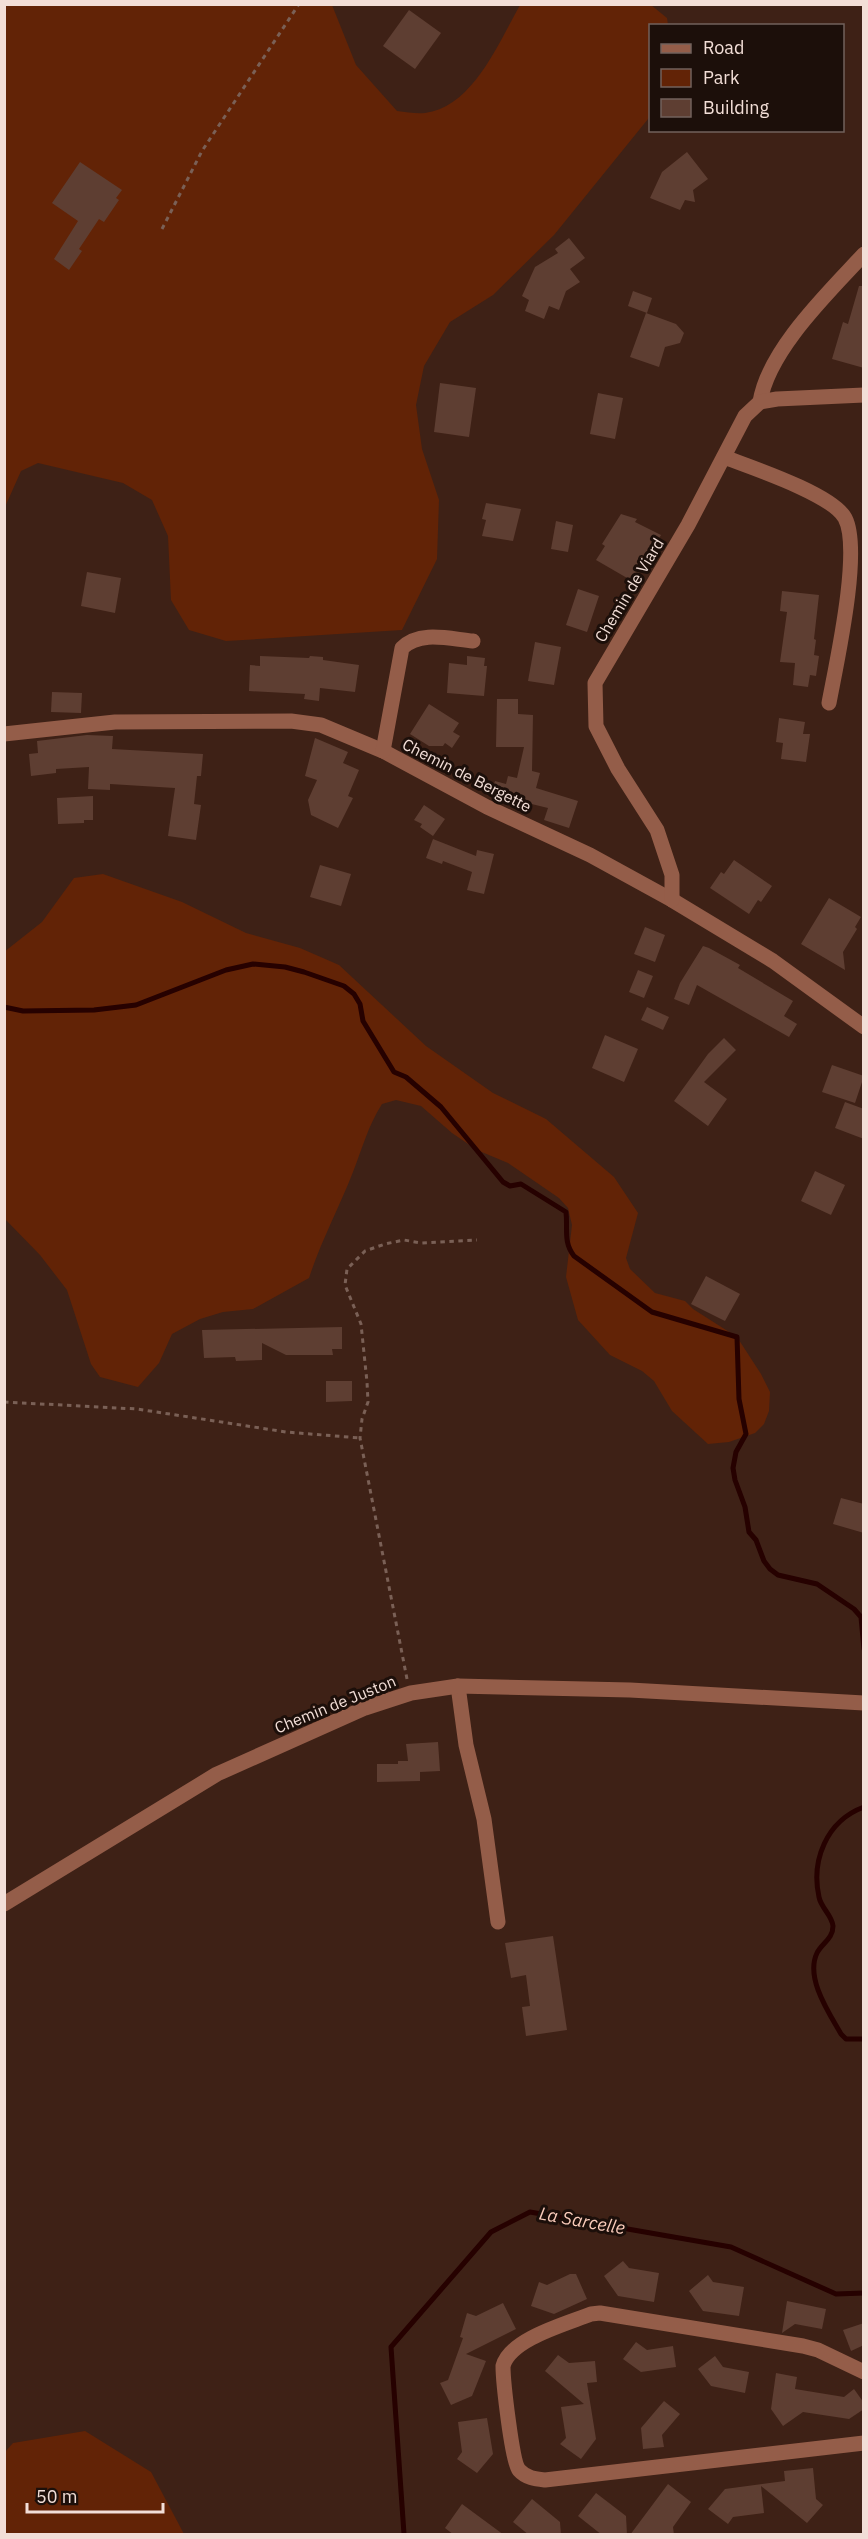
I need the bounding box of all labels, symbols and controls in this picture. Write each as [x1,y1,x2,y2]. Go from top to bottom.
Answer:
legend [649,24,844,132]
text: Road [703,36,744,59]
text: Park [703,66,740,89]
text: Building [703,96,770,119]
street label: Chemin de Viard [590,534,668,646]
street label: Chemin de Bergette [399,734,535,816]
street label: Chemin de Juston [271,1671,399,1737]
water label: La Sarcelle [537,2202,627,2239]
scale bar [27,2476,164,2514]
text: 50 m [36,2485,78,2508]

